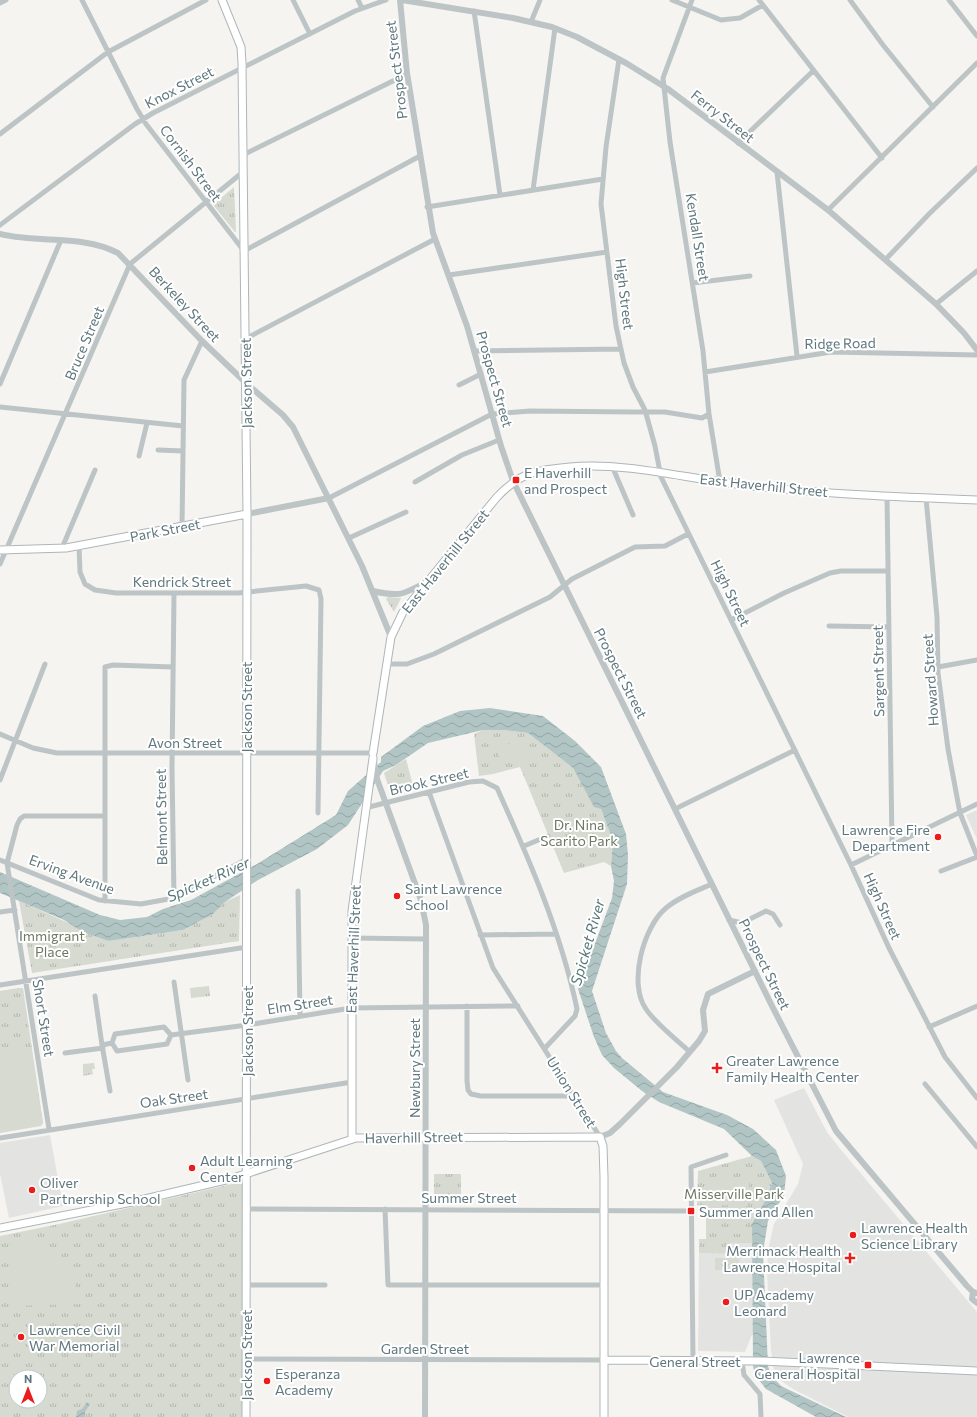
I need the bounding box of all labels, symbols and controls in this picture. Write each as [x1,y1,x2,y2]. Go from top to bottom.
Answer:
street label: Prospect Street [381,19,410,120]
street label: Knox Street [142,62,217,112]
street label: Ferry Street [688,86,758,146]
street label: Cornish Street [157,121,226,205]
street label: Kendall Street [683,192,713,283]
street label: High Street [612,257,638,331]
street label: Berkeley Street [146,263,224,345]
street label: Bruce Street [61,303,107,383]
street label: Prospect Street [473,329,517,429]
street label: Ridge Road [804,334,876,352]
street label: Jackson Street [237,337,255,429]
place label: E Haverhill and Prospect [524,464,607,497]
street label: East Haverhill Street [699,470,829,500]
marker: E Haverhill and Prospect [511,475,521,485]
street label: East Haverhill Street [398,505,492,616]
street label: Park Street [128,515,202,545]
street label: High Street [708,557,755,629]
street label: Kendrick Street [133,573,231,590]
street label: Prospect Street [591,625,651,721]
street label: Sargent Street [869,625,887,717]
street label: Howard Street [918,633,942,727]
street label: Jackson Street [238,661,255,752]
street label: Avon Street [148,734,223,751]
street label: Brook Street [388,764,471,798]
street label: Belmont Street [152,768,170,865]
park label: Dr. Nina Scarito Park [540,816,618,849]
place label: Lawrence Fire Department [842,821,930,854]
marker: Lawrence Fire Department [933,832,943,842]
street label: Erving Avenue [27,851,117,897]
water label: Spicket River [164,852,253,905]
street label: High Street [861,870,906,943]
place label: Saint Lawrence School [405,880,502,913]
street label: East Haverhill Street [342,884,364,1014]
marker: Saint Lawrence School [392,891,402,901]
water label: Spicket River [566,896,608,987]
street label: Prospect Street [736,916,795,1013]
park label: Immigrant Place [19,927,85,960]
street label: Short Street [29,978,59,1058]
street label: Jackson Street [239,985,256,1076]
street label: Elm Street [266,990,334,1018]
street label: Newbury Street [406,1018,423,1118]
place label: Greater Lawrence Family Health Center [726,1052,860,1085]
street label: Union Street [543,1053,601,1131]
marker: Greater Lawrence Family Health Center [711,1062,723,1074]
street label: Oak Street [139,1085,209,1111]
street label: Haverhill Street [365,1128,464,1146]
place label: Adult Learning Center [200,1152,293,1185]
marker: Adult Learning Center [187,1163,197,1173]
place label: Oliver Partnership School [40,1174,161,1207]
marker: Oliver Partnership School [27,1185,37,1195]
park label: Misserville Park [684,1185,784,1202]
street label: Summer Street [421,1189,517,1206]
place label: Summer and Allen [699,1203,813,1220]
marker: Summer and Allen [686,1206,696,1216]
place label: Lawrence Health Science Library [861,1219,968,1252]
marker: Lawrence Health Science Library [848,1230,858,1240]
place label: Merrimack Health Lawrence Hospital [723,1242,841,1275]
marker: Merrimack Health Lawrence Hospital [844,1252,856,1264]
place label: UP Academy Leonard [734,1286,814,1319]
marker: UP Academy Leonard [721,1297,731,1307]
street label: Jackson Street [238,1309,255,1400]
place label: Lawrence Civil War Memorial [29,1321,121,1354]
marker: Lawrence Civil War Memorial [16,1332,26,1342]
street label: Garden Street [381,1340,470,1357]
place label: Lawrence General Hospital [754,1349,860,1382]
street label: General Street [649,1353,741,1370]
marker: Lawrence General Hospital [863,1360,873,1370]
place label: Esperanza Academy [275,1365,340,1398]
north arrow [8,1369,48,1409]
text: N [24,1372,32,1385]
marker: Esperanza Academy [262,1376,272,1386]

